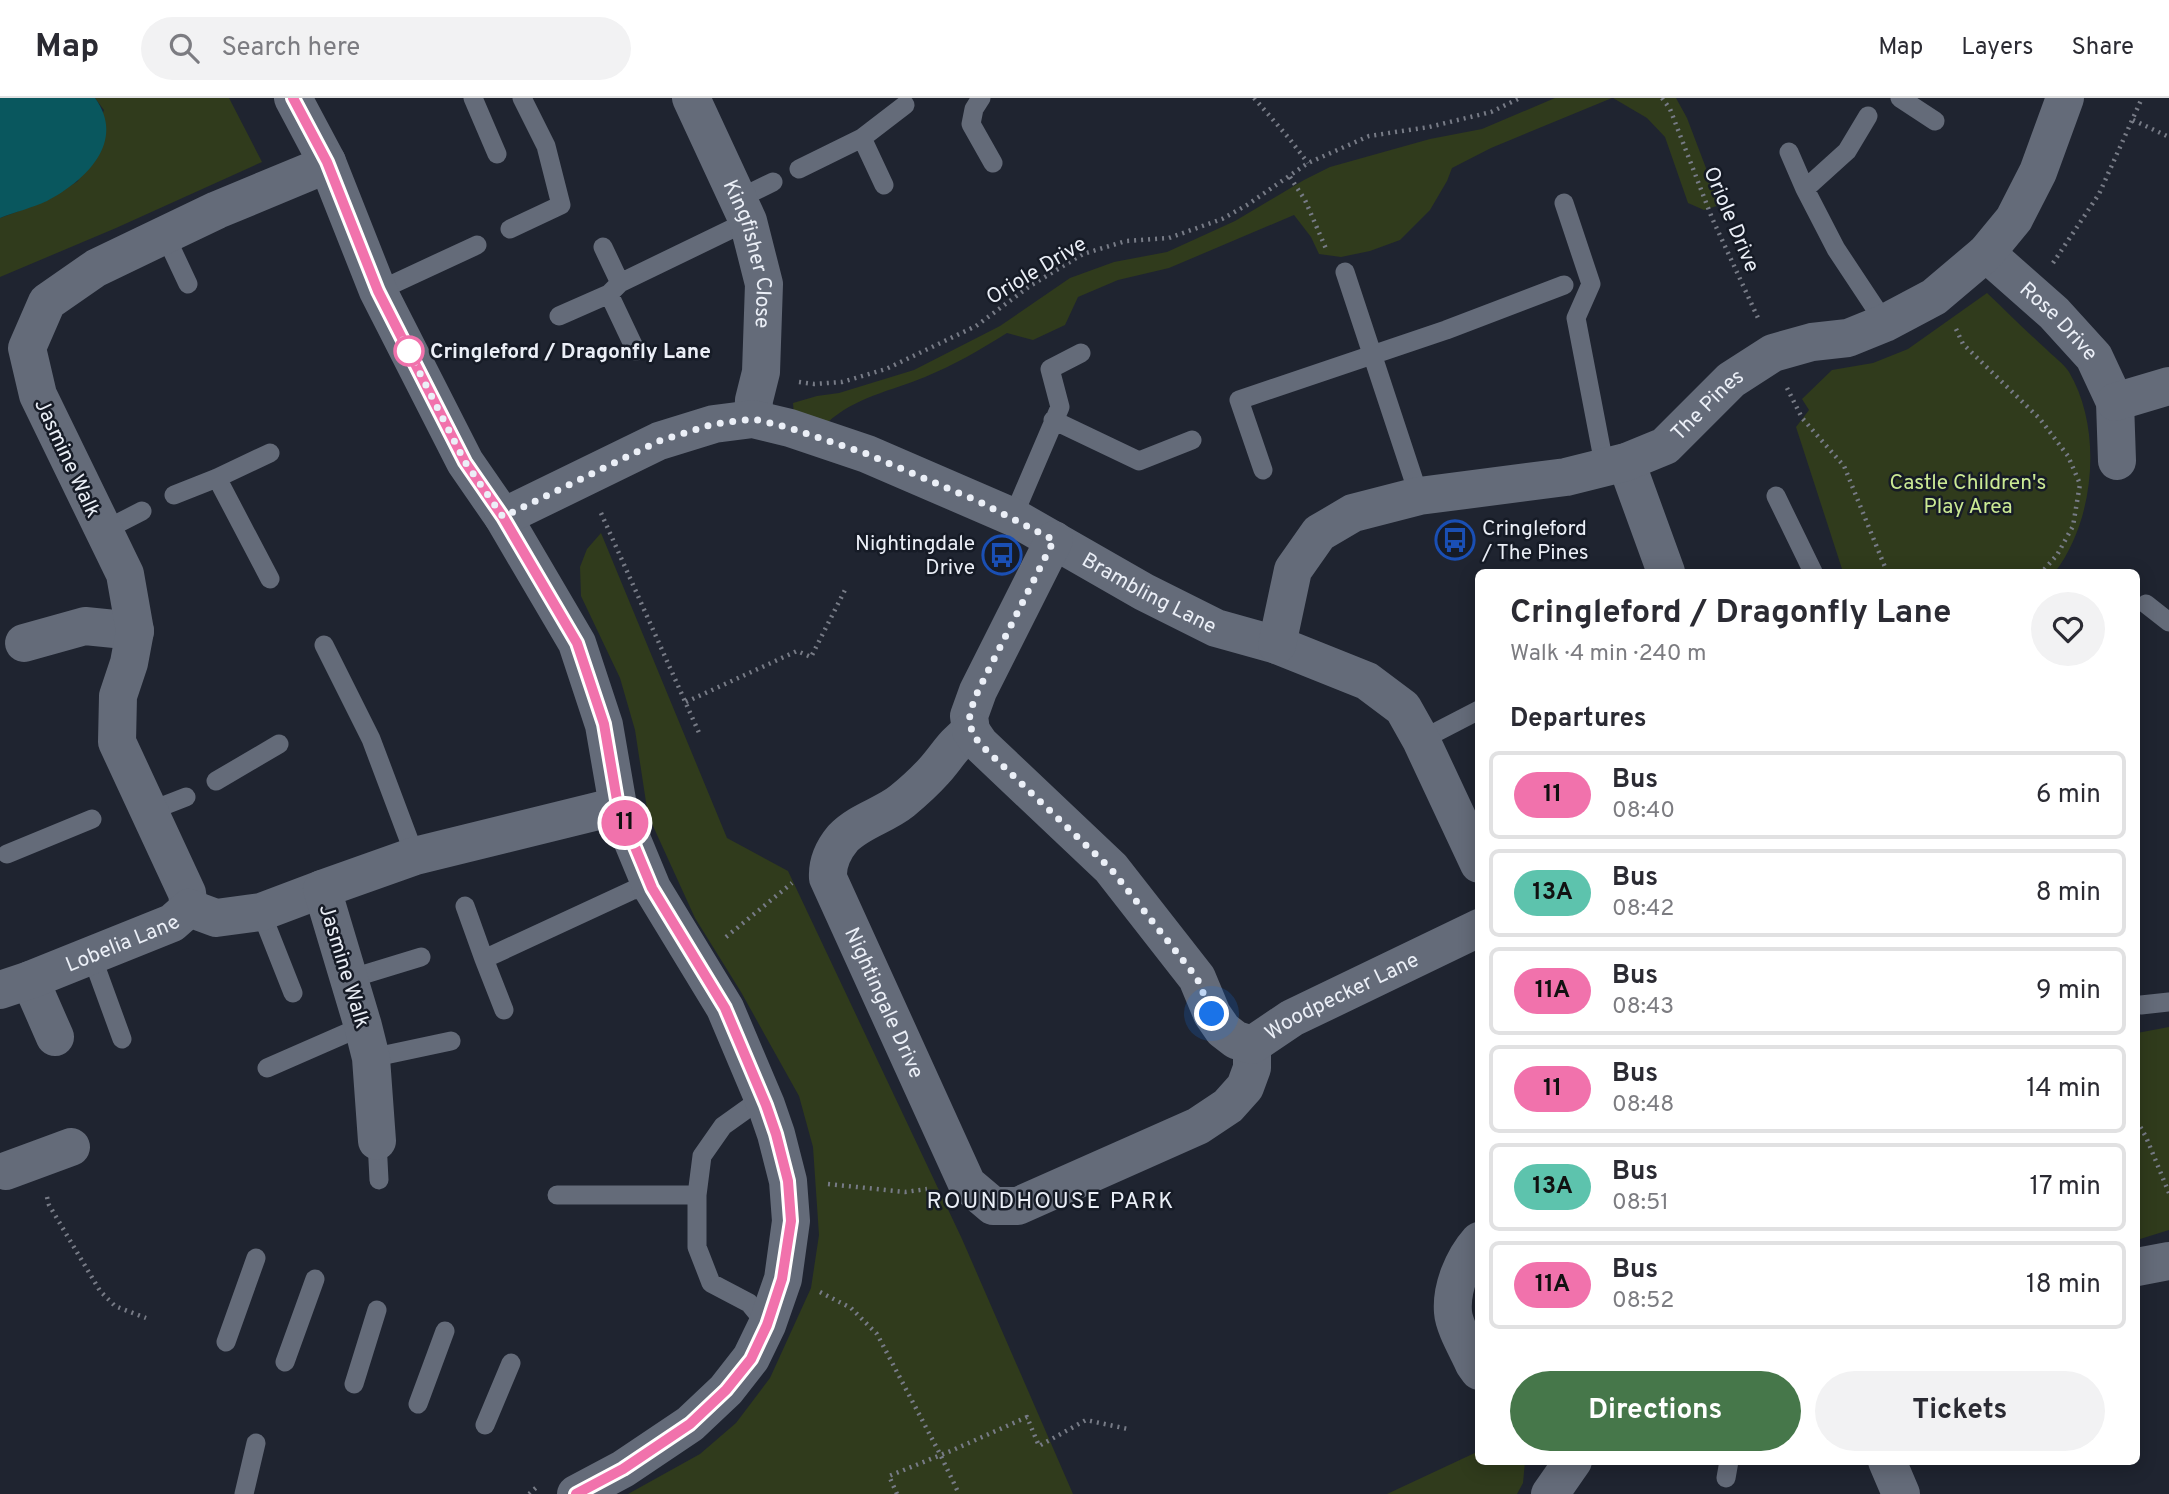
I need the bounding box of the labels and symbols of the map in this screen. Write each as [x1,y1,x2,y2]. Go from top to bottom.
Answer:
street label: Oriole Drive [1696,163,1765,276]
street label: Kingfisher Close [716,176,777,329]
street label: Oriole Drive [982,231,1092,312]
street label: Rose Drive [2013,277,2103,367]
marker: Cringleford / Dragonfly Lane [394,336,424,366]
place label: Cringleford / Dragonfly Lane [430,339,711,366]
street label: The Pines [1666,363,1749,447]
street label: Jasmine Walk [27,395,106,522]
park label: Castle Children's Play Area [1890,470,2046,521]
place label: Cringleford / The Pines [1481,516,1589,567]
bus stop icon: Cringleford / The Pines [1434,519,1476,561]
place label: Nightingdale Drive [855,531,975,582]
bus stop icon: Nightingdale Drive [981,534,1023,576]
street label: Brambling Lane [1077,547,1221,641]
line badge: 11 [594,800,656,846]
street label: Jasmine Walk [312,901,375,1032]
street label: Lobelia Lane [62,910,187,979]
street label: Nightingale Drive [837,923,929,1083]
street label: Woodpecker Lane [1260,947,1424,1047]
your location [1194,996,1229,1031]
district label: ROUNDHOUSE PARK [926,1188,1176,1217]

